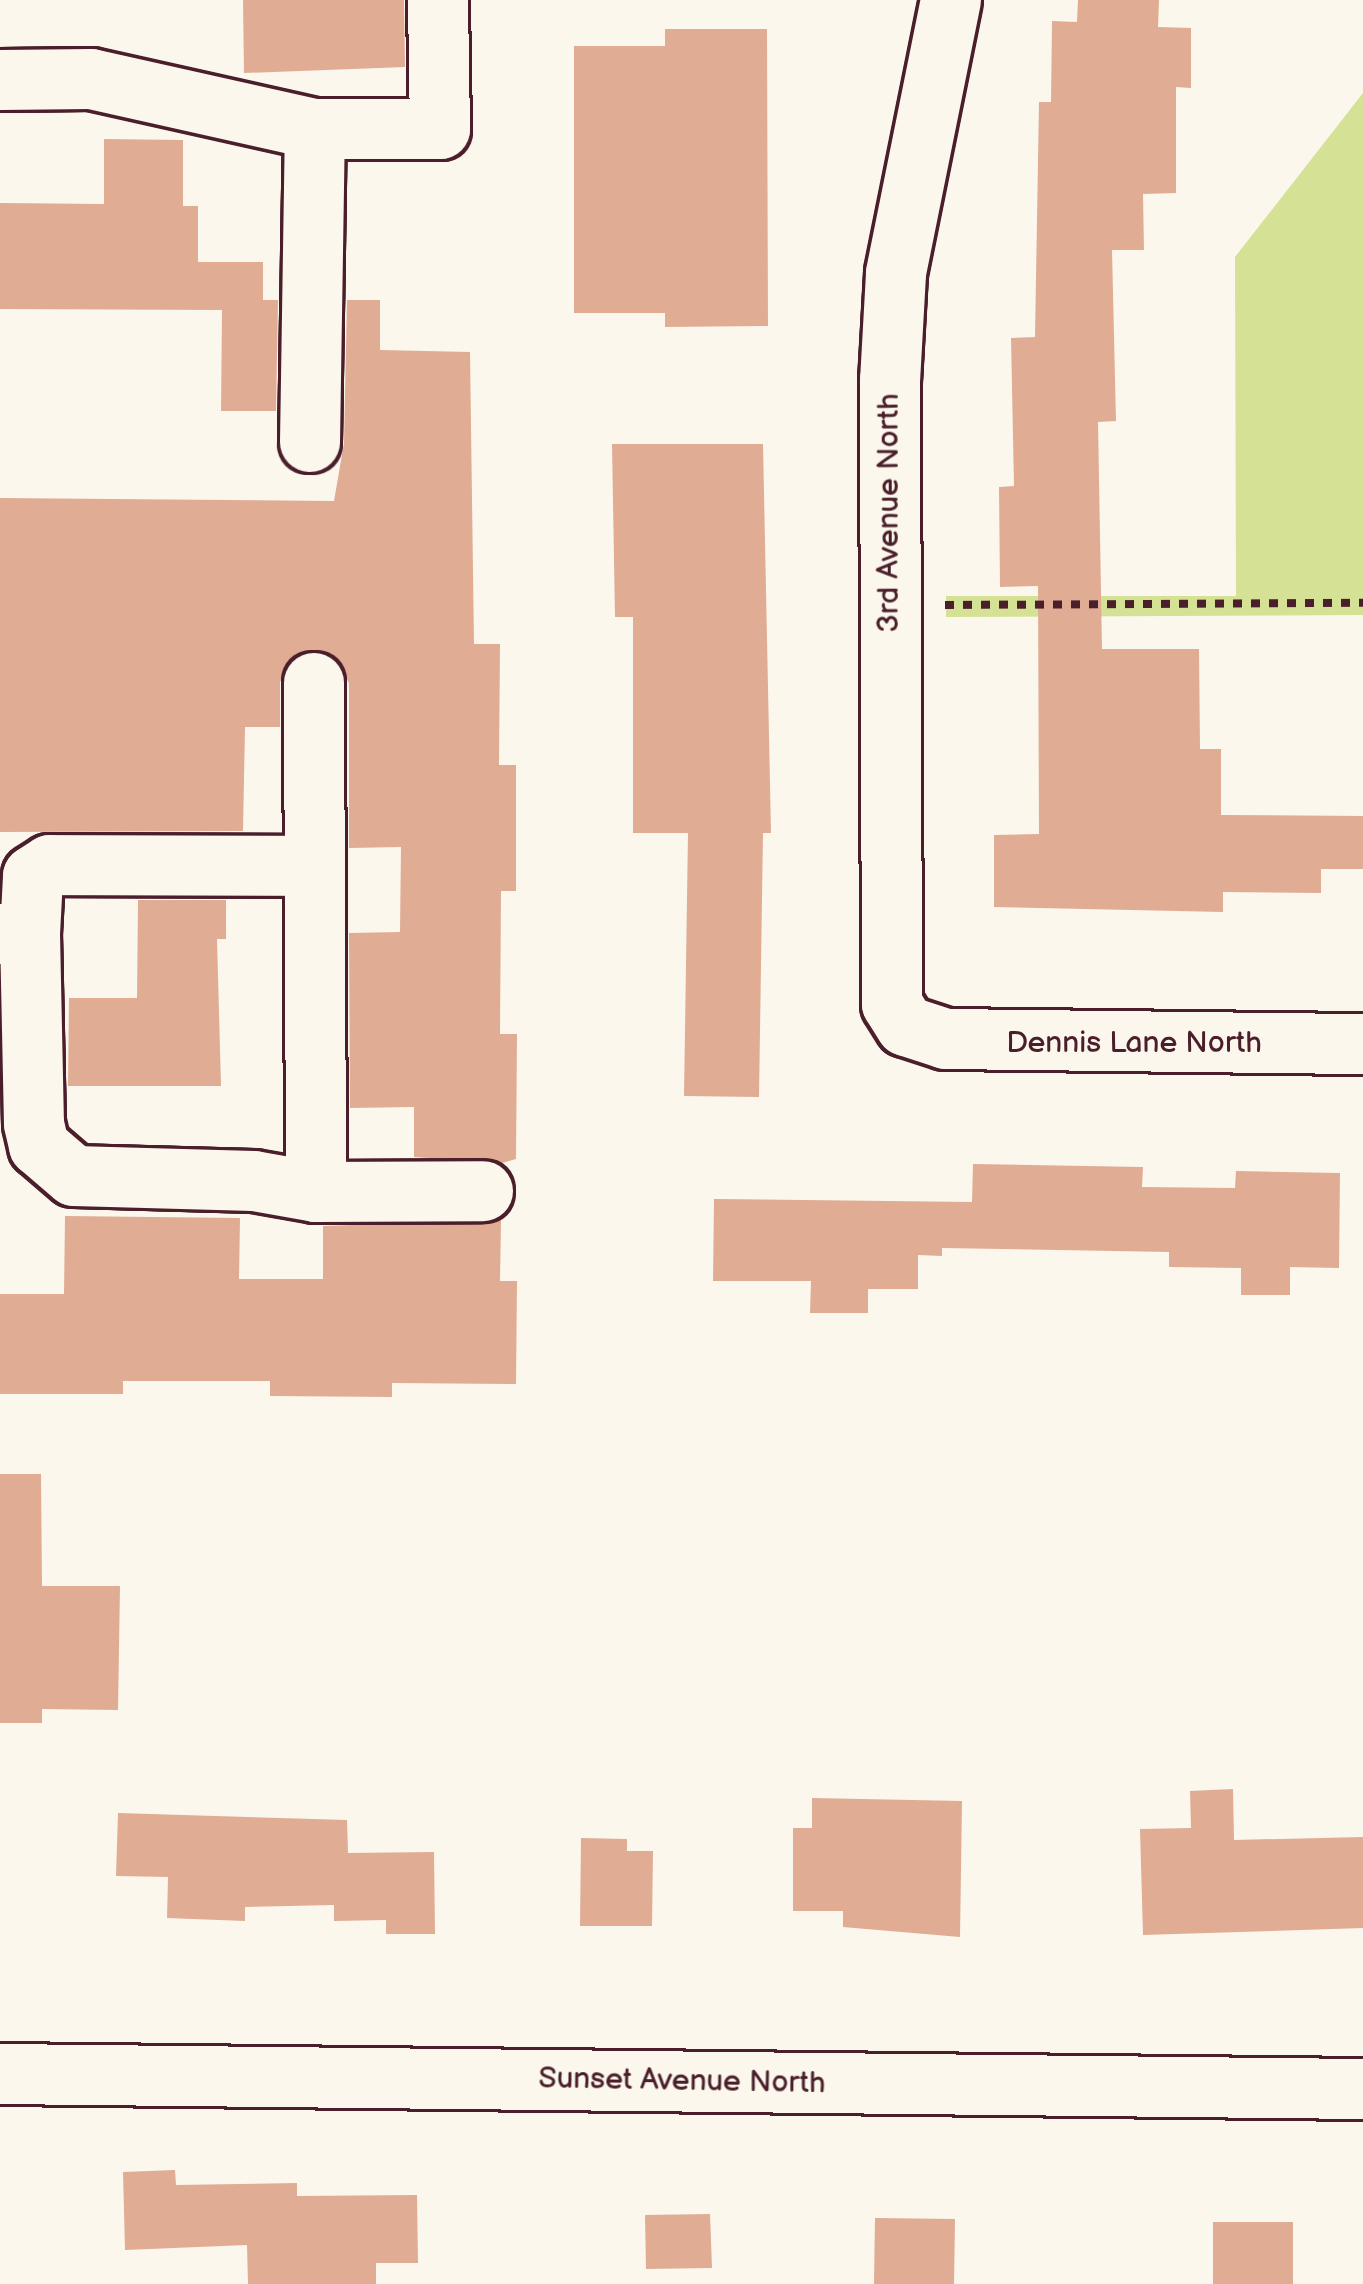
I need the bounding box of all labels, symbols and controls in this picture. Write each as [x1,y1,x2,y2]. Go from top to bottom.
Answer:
street label: 3rd Avenue North [871,393,907,633]
street label: Dennis Lane North [1006,1025,1262,1061]
street label: Sunset Avenue North [538,2060,826,2102]

